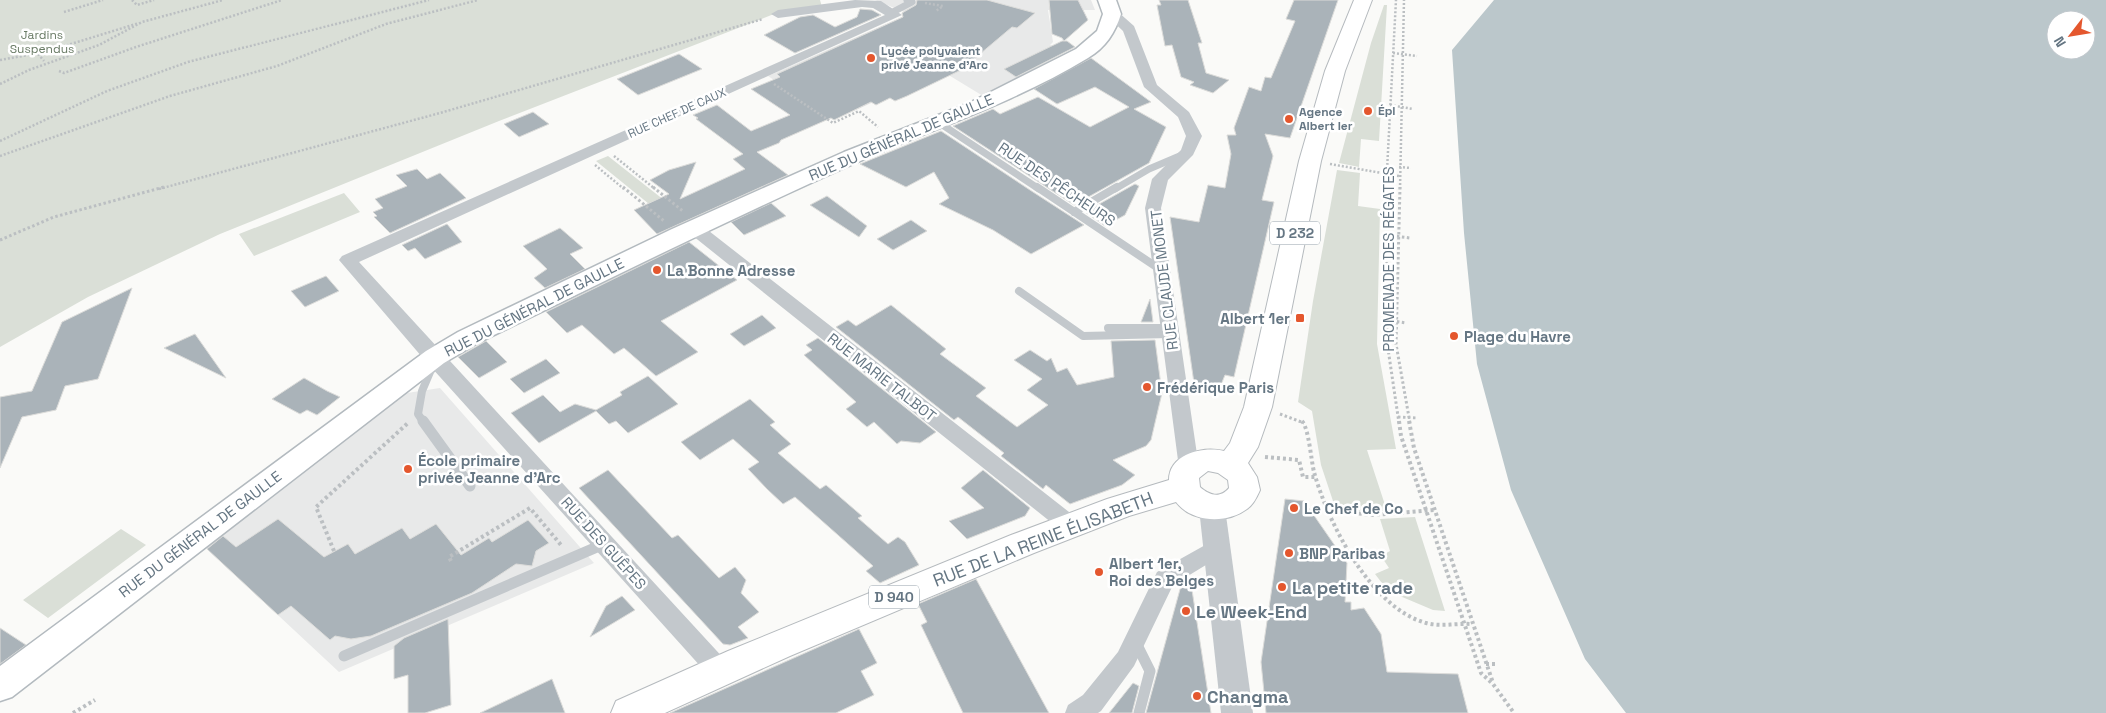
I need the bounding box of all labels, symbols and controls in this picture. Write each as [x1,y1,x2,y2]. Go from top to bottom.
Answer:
north arrow [2046,10,2096,60]
park label: Jardins Suspendus [10,27,74,57]
text: N [2050,33,2070,50]
place label: Lycée polyvalent privé Jeanne d'Arc [881,43,988,73]
marker: Lycée polyvalent privé Jeanne d'Arc [865,52,877,64]
street label: RUE CHEF DE CAUX [625,84,729,142]
street label: RUE DU GÉNÉRAL DE GAULLE [806,89,996,185]
place label: Épi [1378,103,1396,119]
place label: Agence Albert Ier [1299,104,1353,134]
marker: Épi [1362,105,1374,117]
marker: Agence Albert Ier [1283,113,1295,125]
street label: RUE DES PÊCHEURS [995,138,1119,230]
street label: PROMENADE DES RÉGATES [1379,166,1398,352]
street label: RUE CLAUDE MONET [1146,209,1182,351]
road number: D 232 [1270,222,1320,244]
street label: RUE DU GÉNÉRAL DE GAULLE [441,253,627,361]
place label: La Bonne Adresse [667,261,796,280]
marker: La Bonne Adresse [651,264,663,276]
place label: Albert 1er [1220,309,1290,328]
marker: Albert 1er [1294,312,1306,324]
place label: Plage du Havre [1464,327,1571,346]
street label: RUE MARIE TALBOT [824,329,940,425]
marker: Plage du Havre [1448,330,1460,342]
place label: Frédérique Paris [1157,378,1274,397]
marker: Frédérique Paris [1141,381,1153,393]
place label: École primaire privée Jeanne d'Arc [418,451,561,487]
marker: École primaire privée Jeanne d'Arc [402,463,414,475]
street label: RUE DU GÉNÉRAL DE GAULLE [115,467,285,601]
street label: RUE DE LA REINE ÉLISABETH [930,486,1156,592]
street label: RUE DES GUÊPES [557,493,651,593]
place label: Le Chef de Co [1304,499,1403,518]
marker: Le Chef de Co [1288,502,1300,514]
place label: BNP Paribas [1299,544,1386,563]
marker: BNP Paribas [1283,547,1295,559]
place label: Albert 1er, Roi des Belges [1109,554,1214,590]
marker: Albert 1er, Roi des Belges [1093,566,1105,578]
place label: La petite rade [1292,576,1413,599]
marker: La petite rade [1276,581,1288,593]
road number: D 940 [869,586,919,608]
place label: Le Week-End [1196,600,1307,623]
marker: Le Week-End [1180,605,1192,617]
place label: Changma [1207,685,1289,708]
marker: Changma [1191,690,1203,702]

